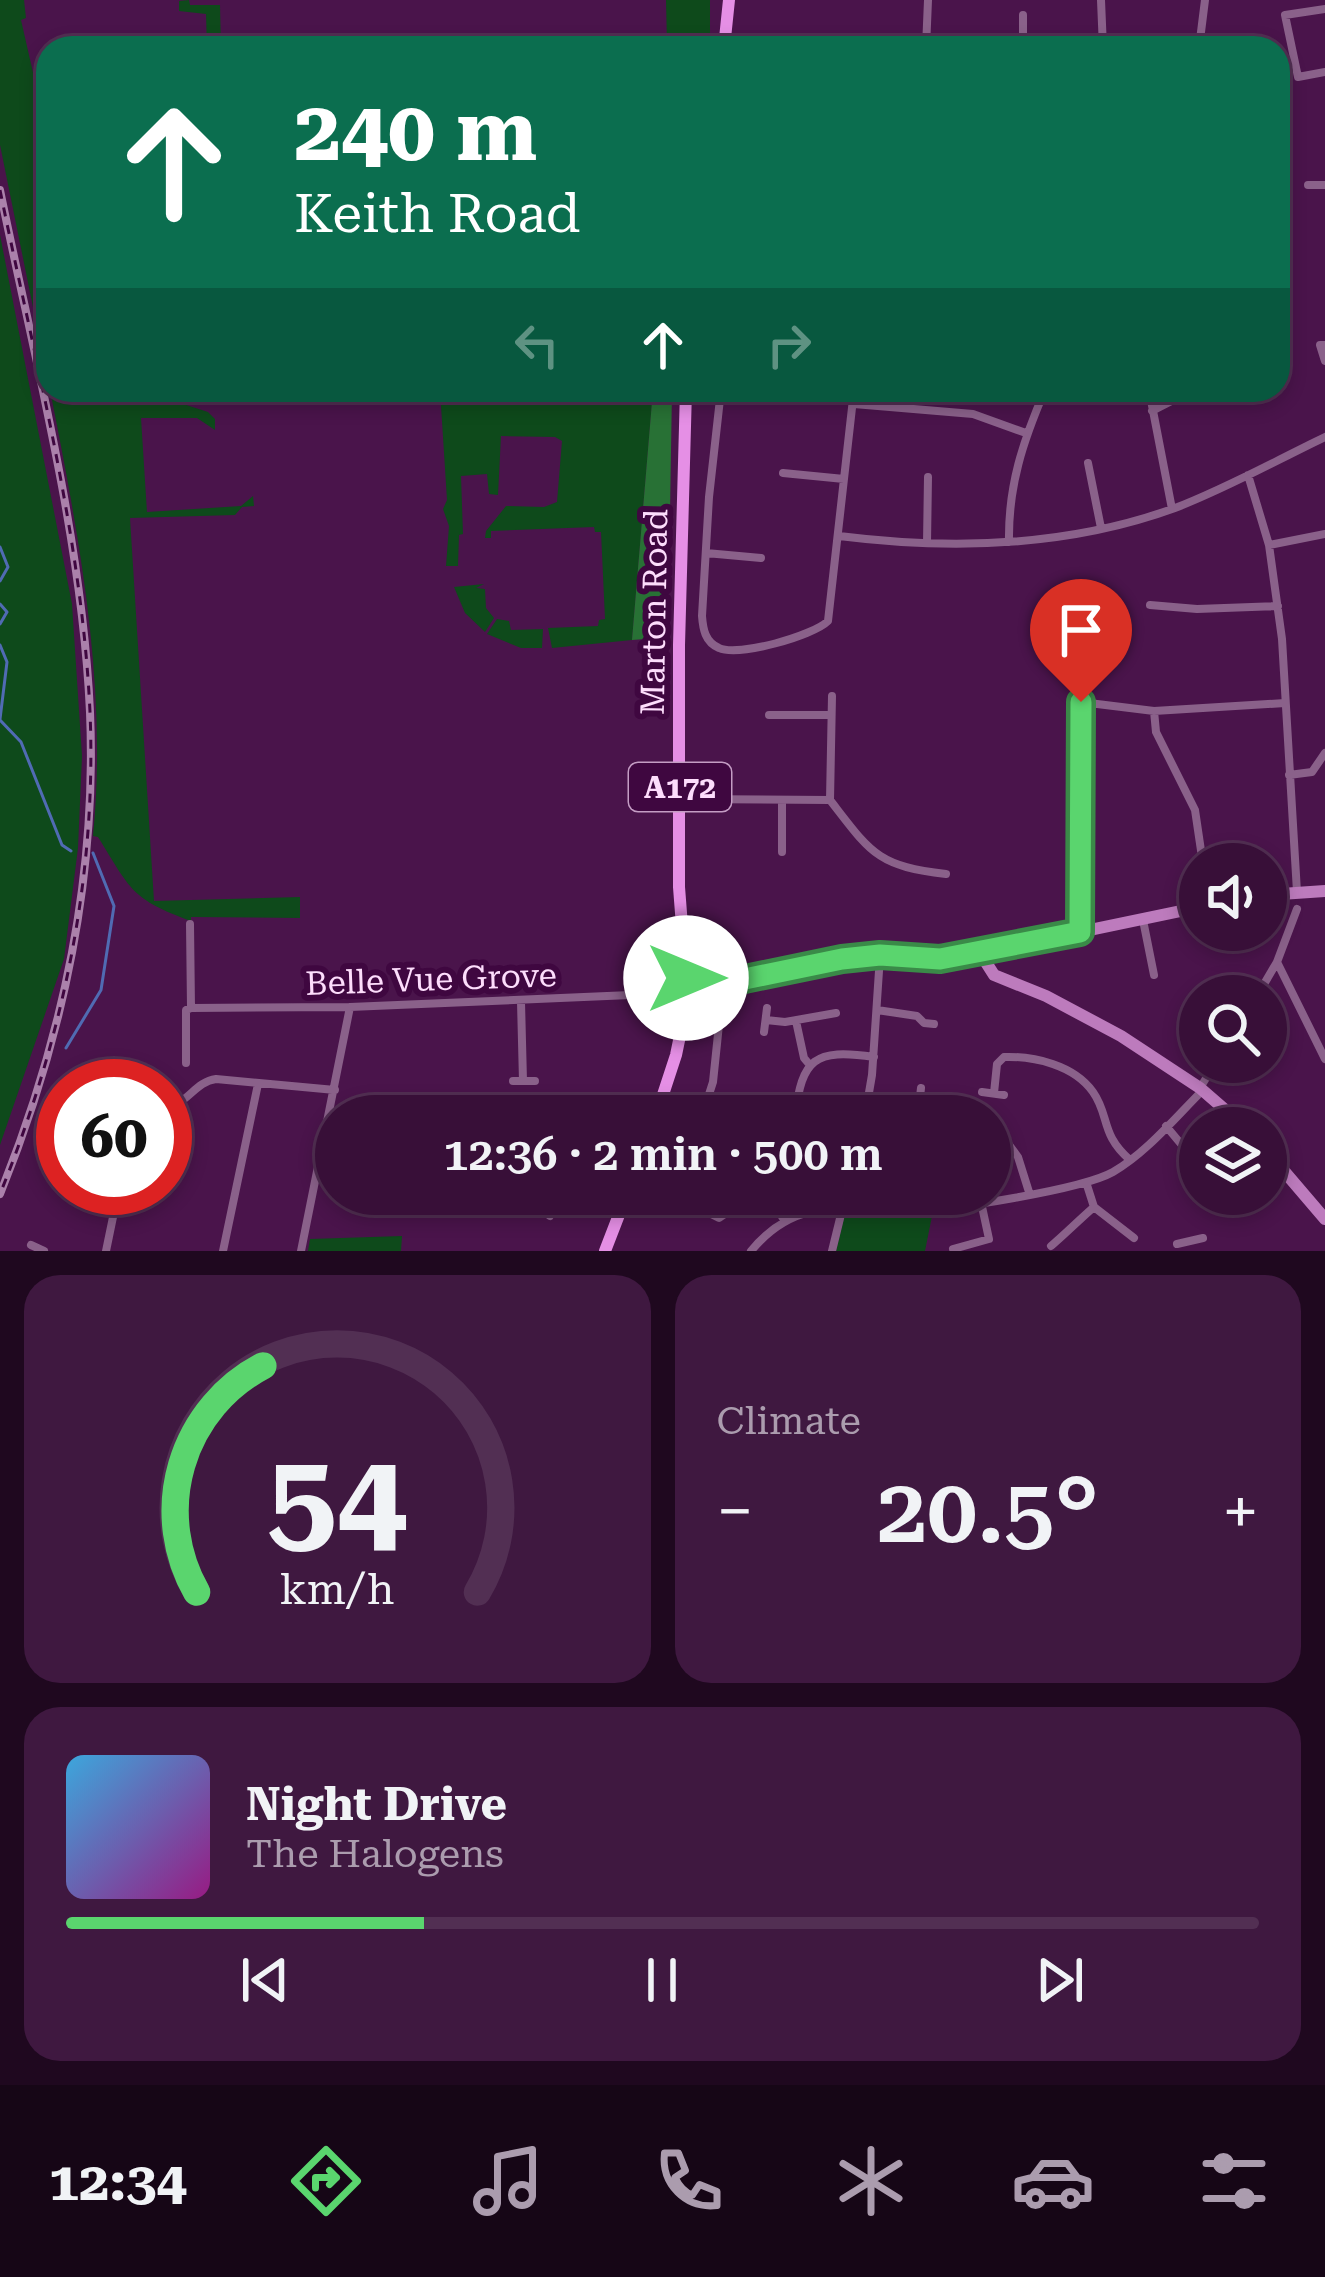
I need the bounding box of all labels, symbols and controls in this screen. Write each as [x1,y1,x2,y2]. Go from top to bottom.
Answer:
text: 240 m [294,82,537,180]
icon: ahead [96,84,252,240]
text: Keith Road [294,182,580,245]
icon: left [504,312,570,378]
icon: ahead [630,312,696,378]
icon: right [756,312,822,378]
street label: Marton Road [633,509,675,715]
pin [1030,579,1132,702]
icon: arrive [1048,597,1114,663]
road number: A172 [629,763,731,811]
map controls [1179,843,1287,1215]
button: sound [1179,843,1287,951]
position arrow [623,915,749,1041]
street label: Belle Vue Grove [305,955,557,1003]
button: search [1179,975,1287,1083]
speed limit sign: 60 [36,1059,192,1215]
button: layers [1179,1107,1287,1215]
text: 12:36 · 2 min · 500 m [443,1128,883,1181]
text: Climate [717,1398,861,1444]
text: 54 [267,1425,407,1571]
text: 20.5° [877,1459,1099,1564]
text: − [717,1473,753,1550]
text: + [1222,1473,1259,1550]
text: km/h [280,1564,395,1614]
text: Night Drive [246,1778,507,1831]
text: The Halogens [246,1831,504,1877]
icon: previous [232,1947,298,2013]
icon: pause [629,1947,695,2013]
icon: next [1027,1947,1093,2013]
icon: directions [284,2139,368,2223]
icon: music [466,2139,550,2223]
icon: phone [647,2139,731,2223]
icon: climate [829,2139,913,2223]
icon: car [1011,2139,1095,2223]
icon: filters [1192,2139,1276,2223]
text: 12:34 [49,2150,187,2213]

